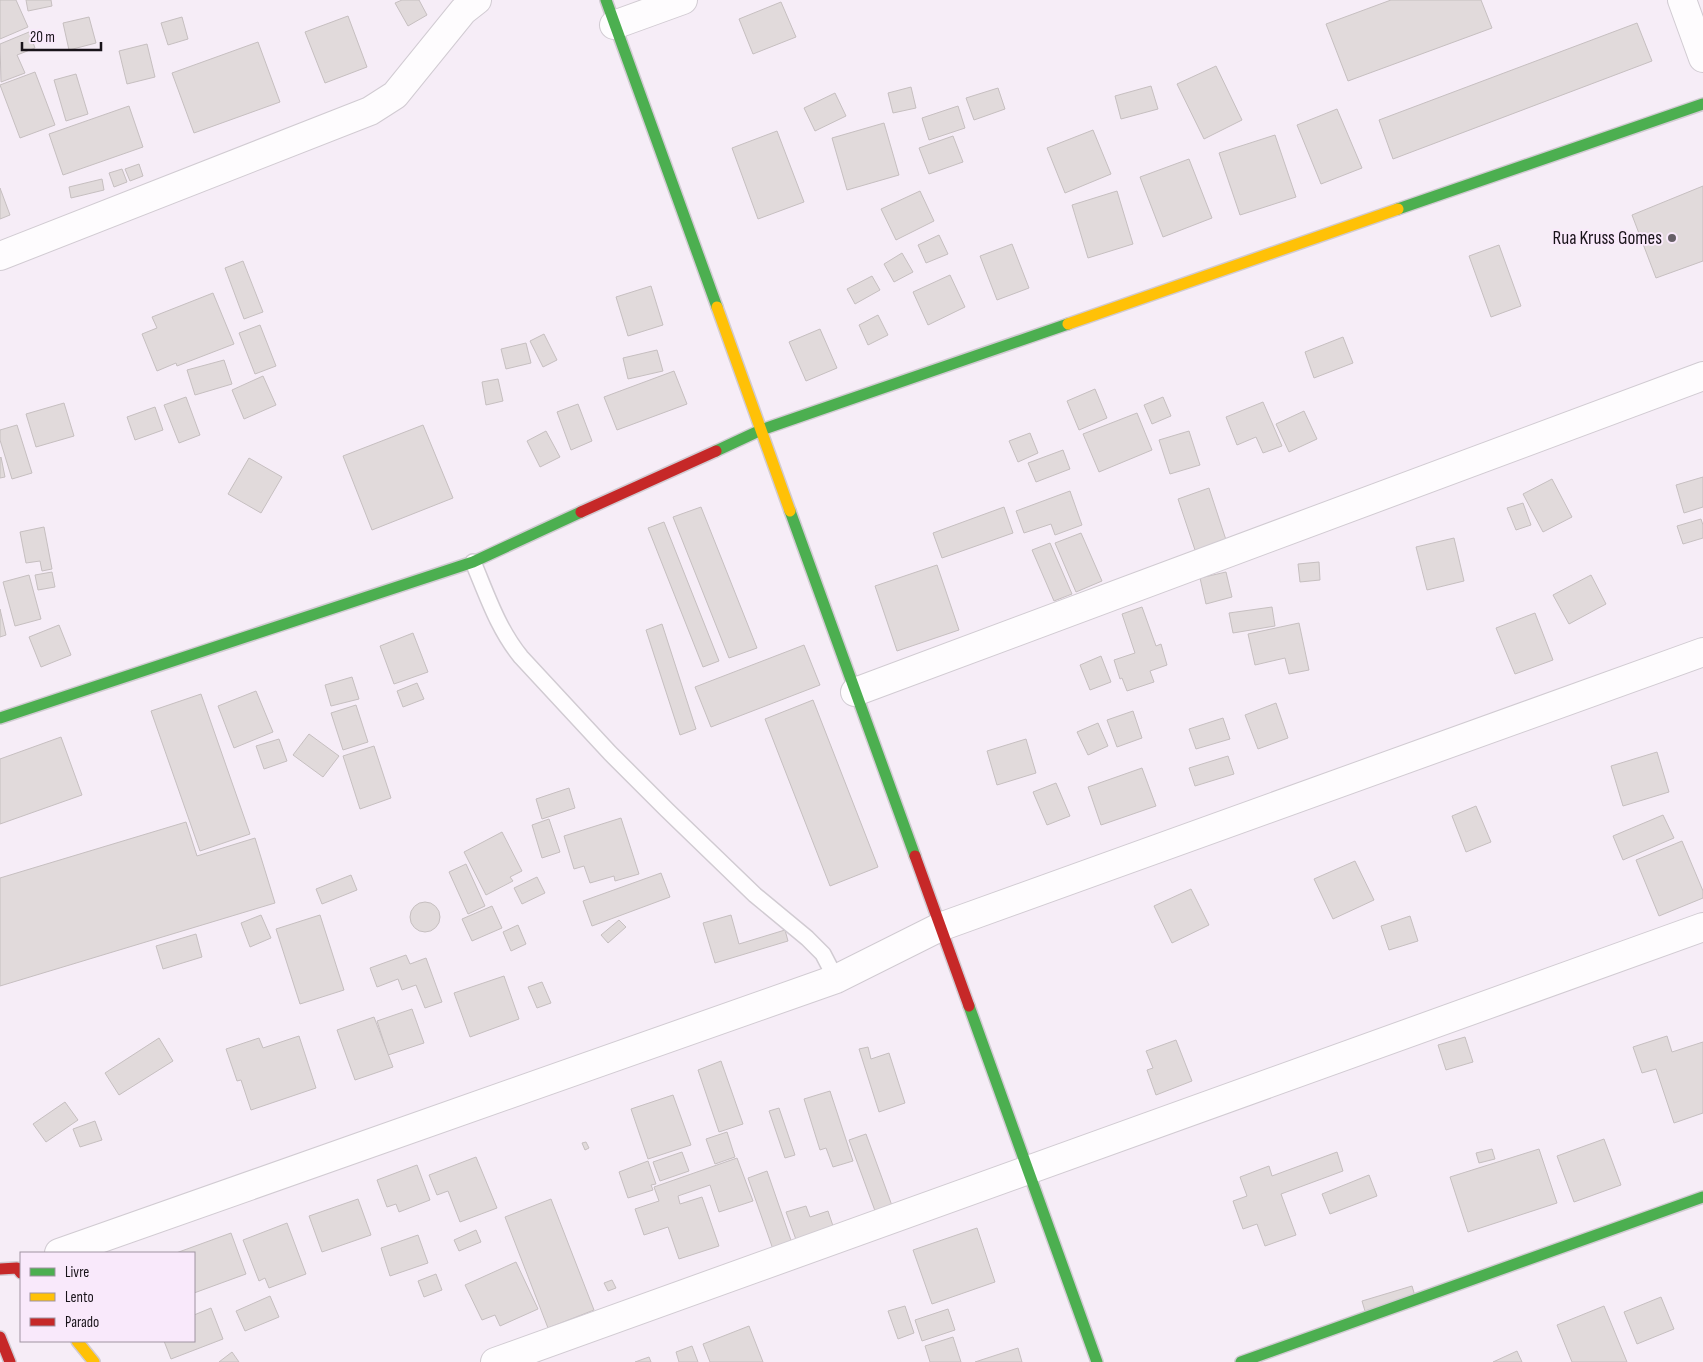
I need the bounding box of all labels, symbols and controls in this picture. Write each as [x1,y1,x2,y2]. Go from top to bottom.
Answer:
scale bar [22,20,101,52]
text: 20 m [30,28,55,47]
place label: Rua Kruss Gomes [1553,227,1662,250]
marker: Rua Kruss Gomes [1666,232,1678,244]
legend [20,1252,195,1342]
text: Livre [65,1263,89,1282]
text: Lento [65,1288,94,1307]
text: Parado [65,1313,99,1332]

